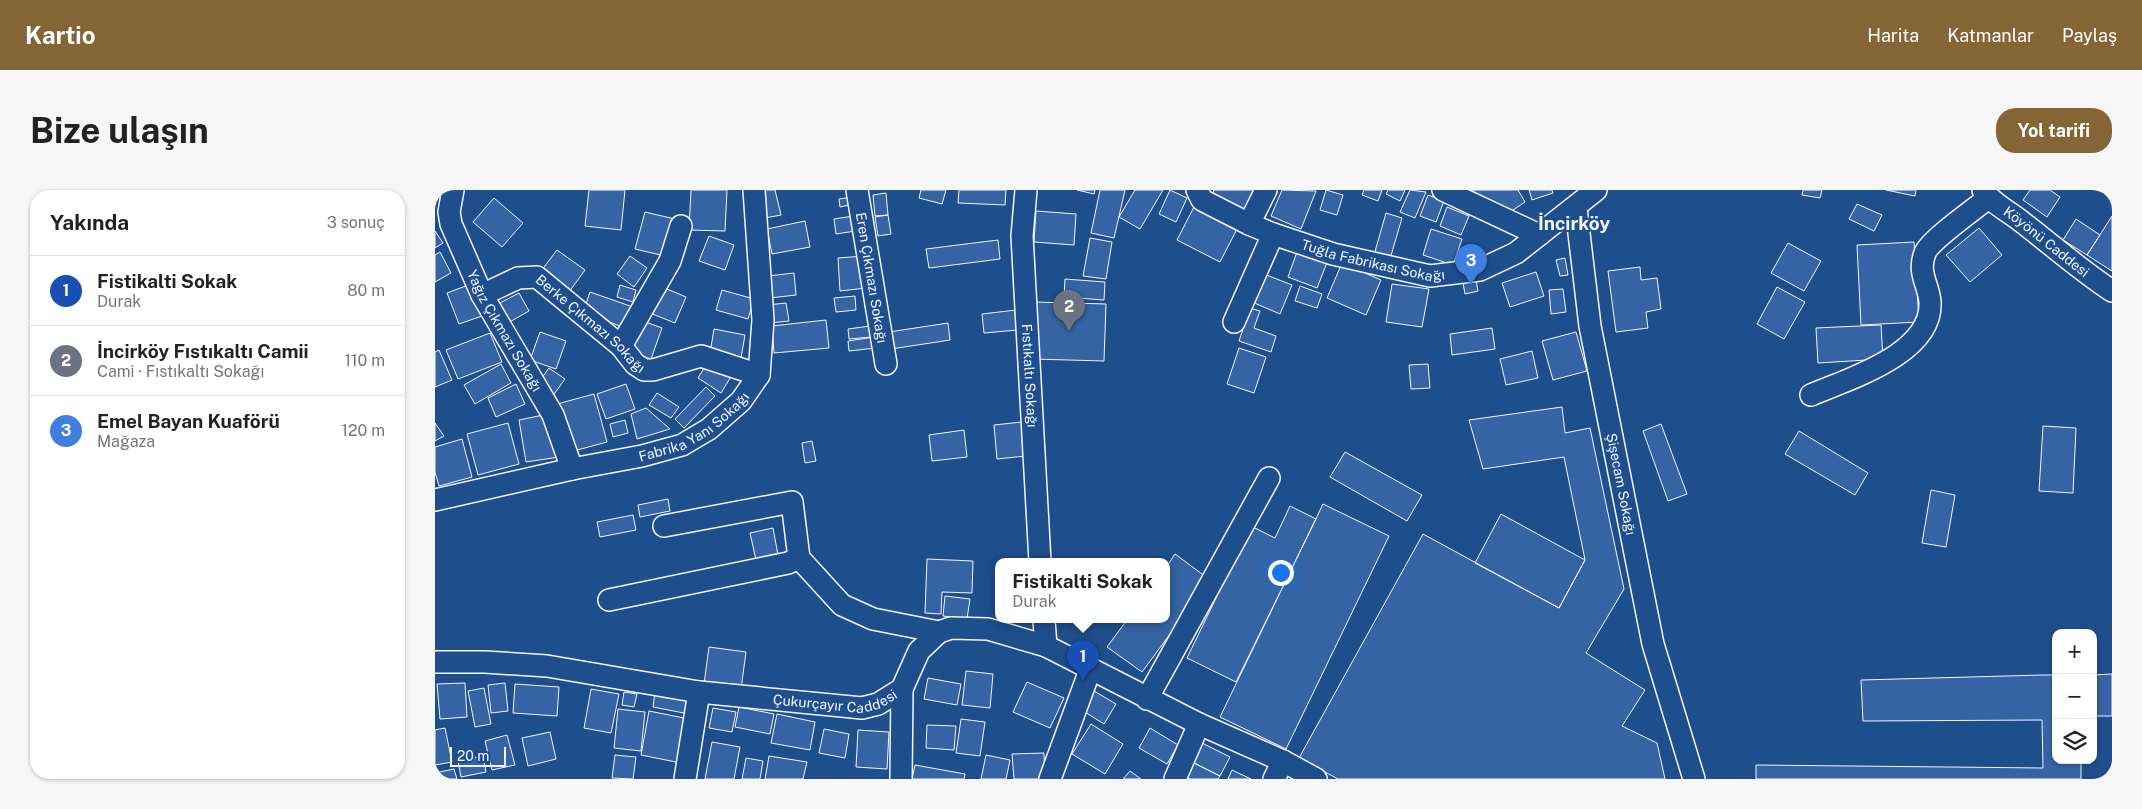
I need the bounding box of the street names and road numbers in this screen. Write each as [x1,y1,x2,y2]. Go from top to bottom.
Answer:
street label: Köyönü Caddesi [2001,203,2092,280]
street label: Eren Çıkmazı Sokağı [853,211,890,344]
street label: Tuğla Fabrikası Sokağı [1299,236,1446,284]
street label: Yağız Çıkmazı Sokağı [464,268,545,394]
street label: Berke Çıkmazı Sokağı [532,271,648,376]
street label: Fıstıkaltı Sokağı [1019,323,1041,428]
street label: Fabrika Yanı Sokağı [637,389,752,465]
street label: Şişecam Sokağı [1603,432,1639,536]
street label: Çukurçayır Caddesi [772,686,900,716]

